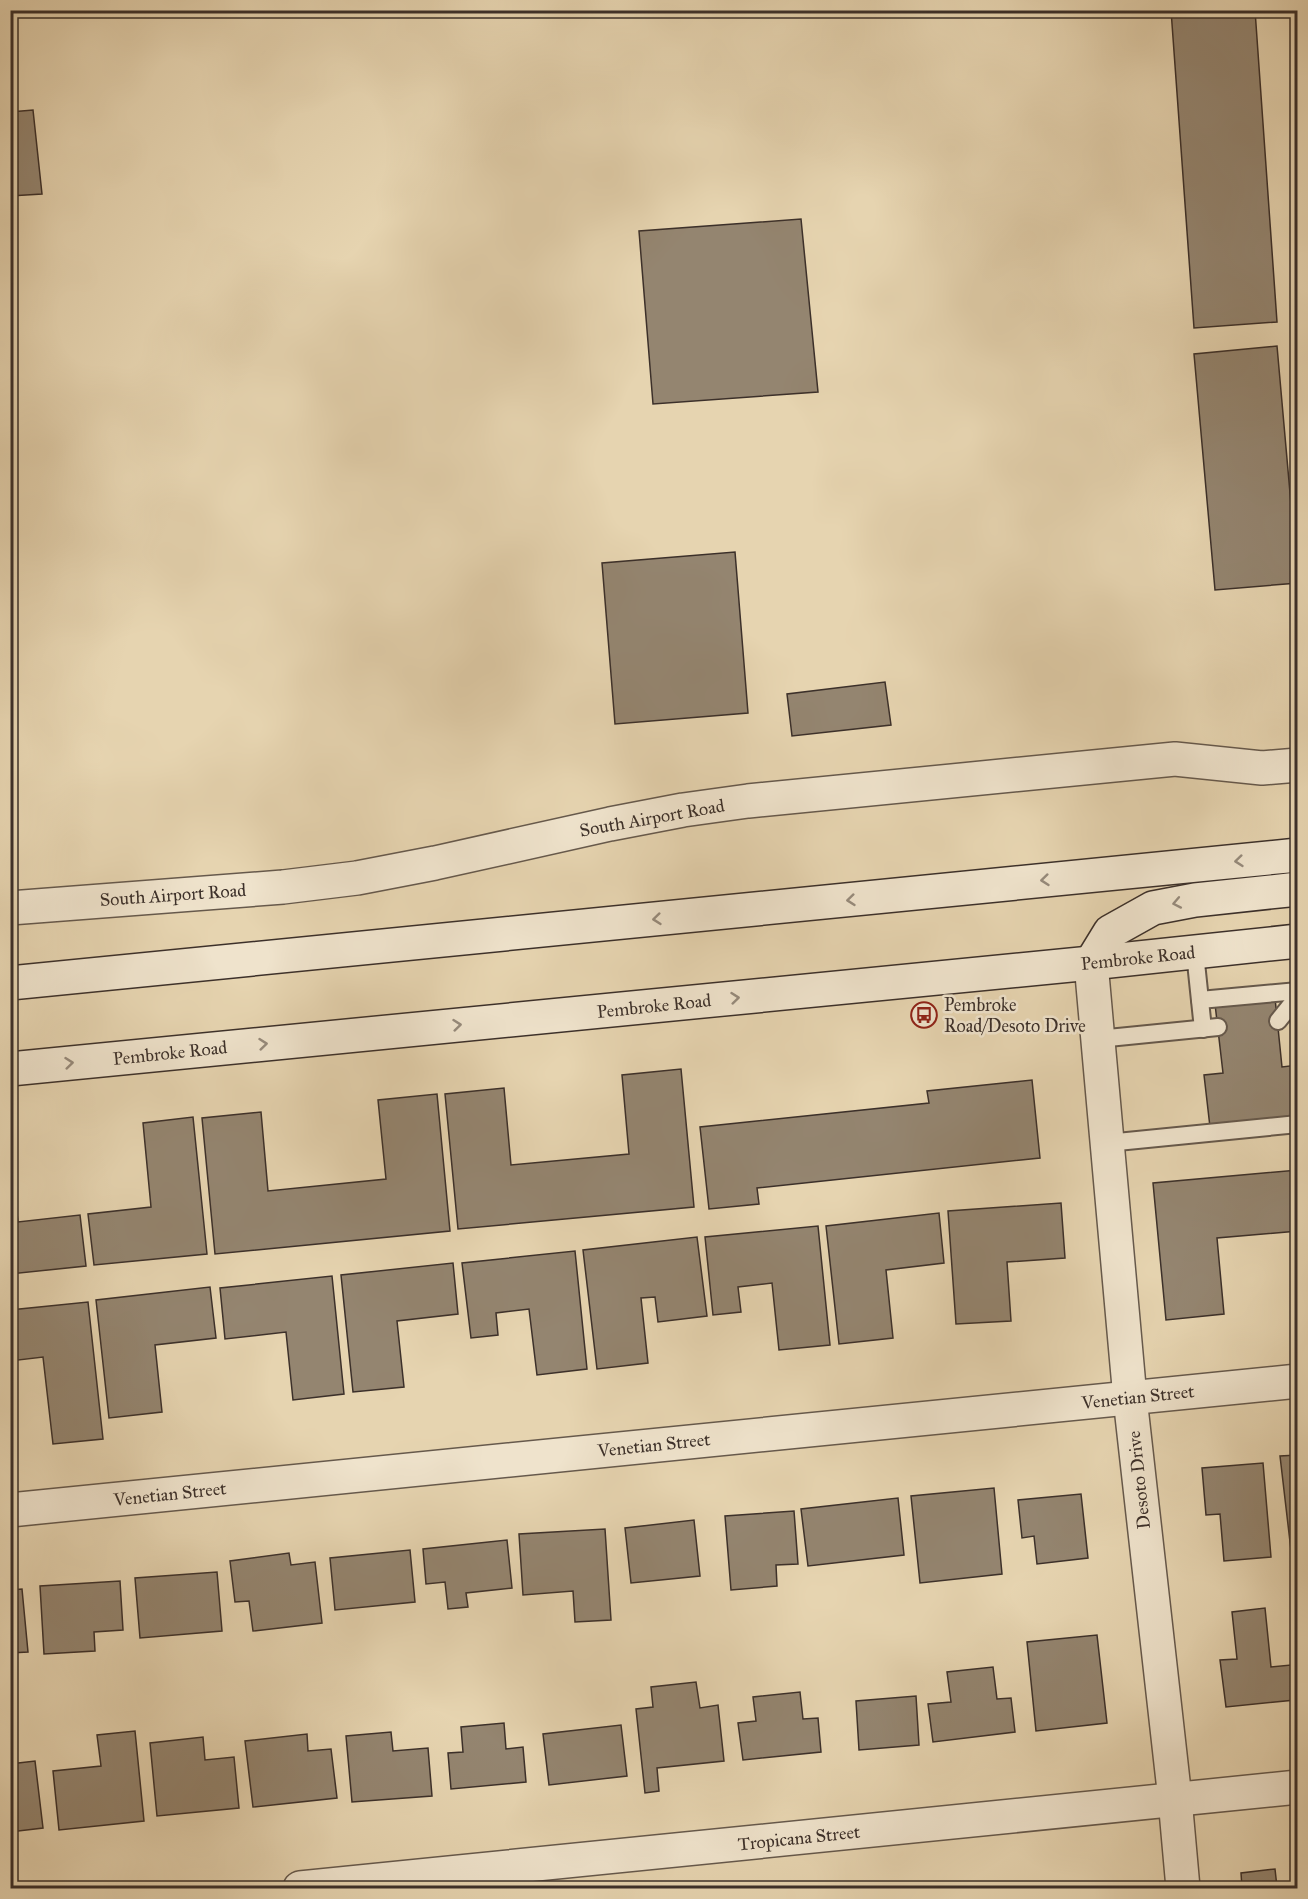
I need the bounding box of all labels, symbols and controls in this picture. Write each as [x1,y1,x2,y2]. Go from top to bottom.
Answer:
street label: South Airport Road [578,794,726,842]
one-way arrow [1235,854,1244,867]
one-way arrow [1041,873,1050,886]
street label: South Airport Road [99,879,247,911]
one-way arrow [847,893,856,906]
one-way arrow [1172,896,1182,909]
one-way arrow [653,912,662,925]
street label: Pembroke Road [1080,941,1196,975]
street label: Pembroke Road [596,989,712,1023]
one-way arrow [730,992,739,1005]
place label: Pembroke Road/Desoto Drive [944,994,1086,1037]
bus stop icon: Pembroke Road/Desoto Drive [909,1000,939,1030]
one-way arrow [452,1019,461,1032]
street label: Pembroke Road [112,1036,228,1070]
one-way arrow [258,1038,267,1051]
one-way arrow [64,1057,73,1070]
street label: Venetian Street [1080,1380,1196,1414]
street label: Venetian Street [596,1428,712,1462]
street label: Desoto Drive [1123,1430,1155,1530]
street label: Venetian Street [112,1477,228,1511]
street label: Tropicana Street [737,1821,862,1855]

